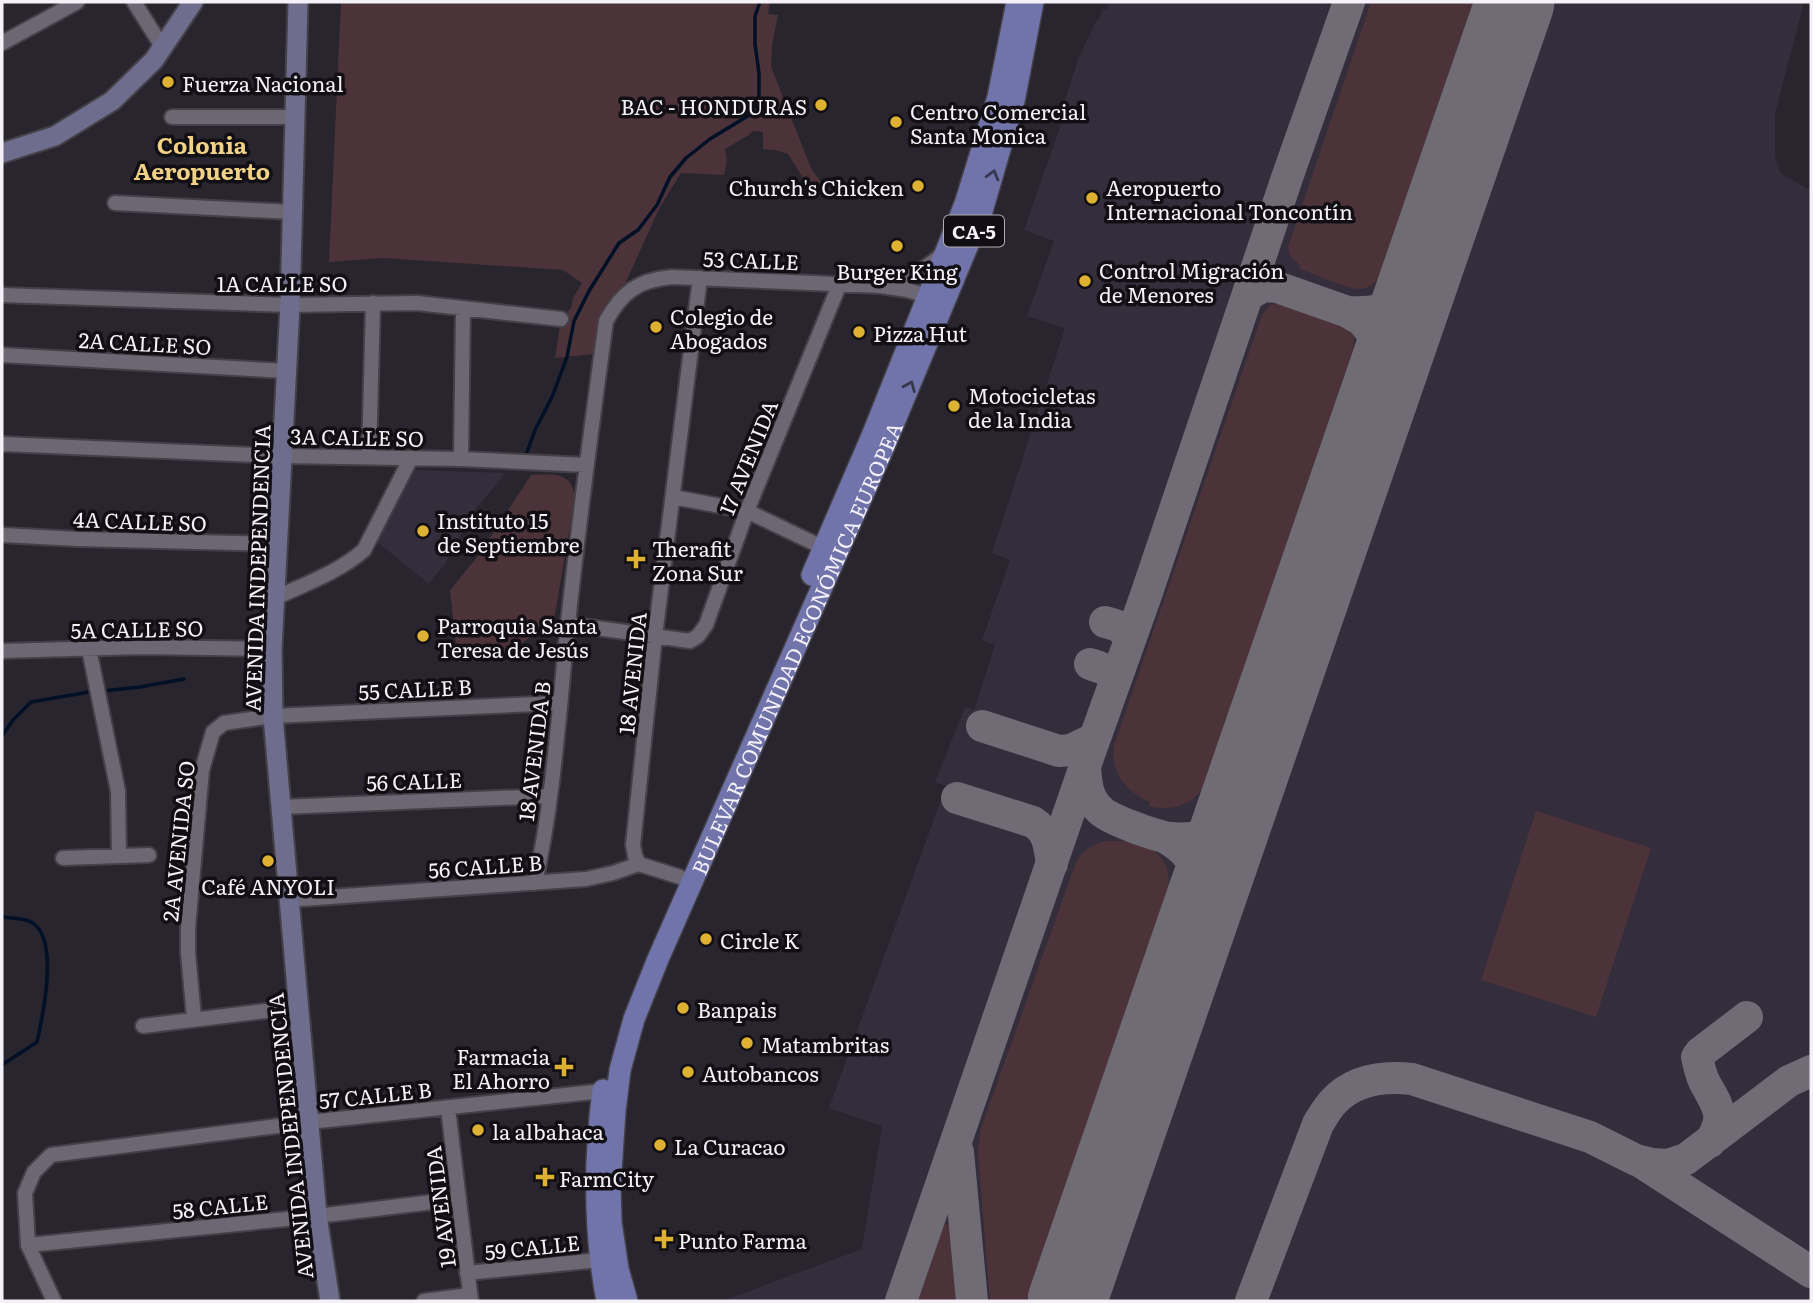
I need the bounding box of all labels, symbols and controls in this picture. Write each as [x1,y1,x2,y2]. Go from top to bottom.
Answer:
place label: Fuerza Nacional [182,67,344,98]
marker: Fuerza Nacional [160,74,176,90]
place label: BAC - HONDURAS [621,90,807,121]
place label: Centro Comercial Santa Monica [910,95,1086,150]
marker: BAC - HONDURAS [813,97,829,113]
marker: Centro Comercial Santa Monica [888,114,904,130]
district label: Colonia Aeropuerto [134,127,270,187]
one-way arrow [984,169,999,181]
place label: Church's Chicken [729,171,904,202]
place label: Aeropuerto Internacional Toncontín [1106,171,1353,226]
marker: Church's Chicken [910,178,926,194]
marker: Aeropuerto Internacional Toncontín [1084,190,1100,206]
road number: CA-5 [944,216,1004,246]
marker: Burger King [889,238,905,254]
street label: 53 CALLE [702,242,800,276]
place label: Control Migración de Menores [1099,254,1284,309]
place label: Burger King [836,255,958,286]
street label: 1A CALLE SO [217,267,347,298]
marker: Control Migración de Menores [1077,273,1093,289]
place label: Colegio de Abogados [670,300,773,355]
place label: Pizza Hut [873,317,967,348]
marker: Colegio de Abogados [648,319,664,335]
street label: 2A CALLE SO [78,323,212,361]
marker: Pizza Hut [851,324,867,340]
place label: Motocicletas de la India [968,379,1095,434]
one-way arrow [901,381,915,393]
street label: 17 AVENIDA [710,394,784,519]
marker: Motocicletas de la India [946,398,962,414]
street label: BULEVAR COMUNIDAD ECONÓMICA EUROPEA [682,416,909,879]
street label: 3A CALLE SO [290,419,424,453]
street label: AVENIDA INDEPENDENCIA [235,423,277,712]
street label: 4A CALLE SO [73,502,207,538]
place label: Instituto 15 de Septiembre [437,504,580,559]
marker: Instituto 15 de Septiembre [415,523,431,539]
place label: Therafit Zona Sur [652,532,743,587]
marker: Therafit Zona Sur [626,549,646,569]
place label: Parroquia Santa Teresa de Jesús [437,609,598,664]
street label: 18 AVENIDA [609,610,653,736]
street label: 5A CALLE SO [70,611,204,645]
marker: Parroquia Santa Teresa de Jesús [415,628,431,644]
street label: 55 CALLE B [358,670,472,706]
street label: 18 AVENIDA B [509,679,557,823]
street label: 2A AVENIDA SO [153,759,201,923]
street label: 56 CALLE [365,763,463,797]
street label: 56 CALLE B [427,846,543,884]
marker: Café ANYOLI [260,853,276,869]
place label: Café ANYOLI [201,870,335,901]
place label: Circle K [720,924,800,955]
marker: Circle K [698,931,714,947]
street label: AVENIDA INDEPENDENCIA [259,991,319,1281]
place label: Banpais [697,993,776,1024]
marker: Banpais [675,1000,691,1016]
place label: Matambritas [761,1028,889,1059]
marker: Matambritas [739,1035,755,1051]
place label: Farmacia El Ahorro [452,1040,551,1095]
place label: Autobancos [702,1057,819,1088]
marker: Farmacia El Ahorro [556,1059,572,1075]
marker: Autobancos [680,1064,696,1080]
street label: 57 CALLE B [317,1073,433,1115]
place label: la albahaca [492,1115,605,1146]
marker: la albahaca [470,1122,486,1138]
place label: La Curacao [674,1130,786,1161]
marker: La Curacao [652,1137,668,1153]
street label: 19 AVENIDA [416,1144,462,1270]
place label: FarmCity [559,1162,655,1193]
marker: FarmCity [537,1169,553,1185]
street label: 58 CALLE [171,1185,269,1225]
place label: Punto Farma [678,1224,808,1255]
street label: 59 CALLE [483,1226,581,1266]
marker: Punto Farma [656,1231,672,1247]

